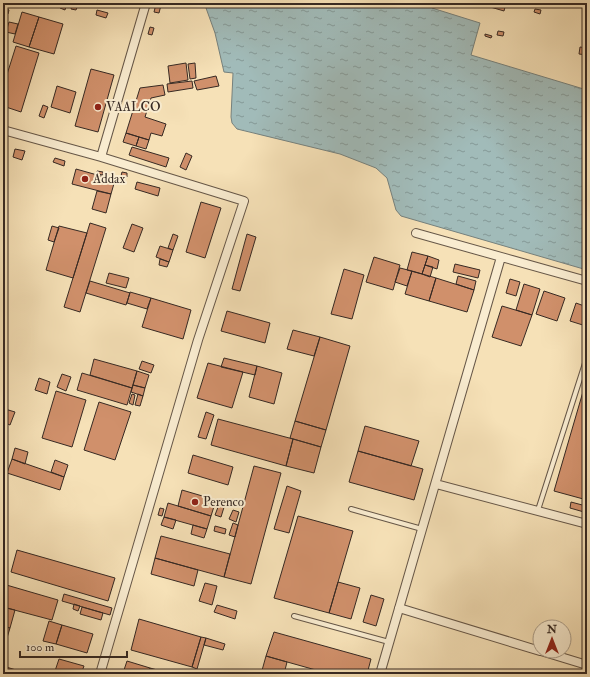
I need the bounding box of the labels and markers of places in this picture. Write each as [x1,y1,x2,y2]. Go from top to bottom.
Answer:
place label: VAALCO [106,99,161,115]
marker: VAALCO [93,102,103,112]
place label: Addax [92,171,125,187]
marker: Addax [80,174,90,184]
place label: Perenco [203,494,244,510]
marker: Perenco [190,497,200,507]

